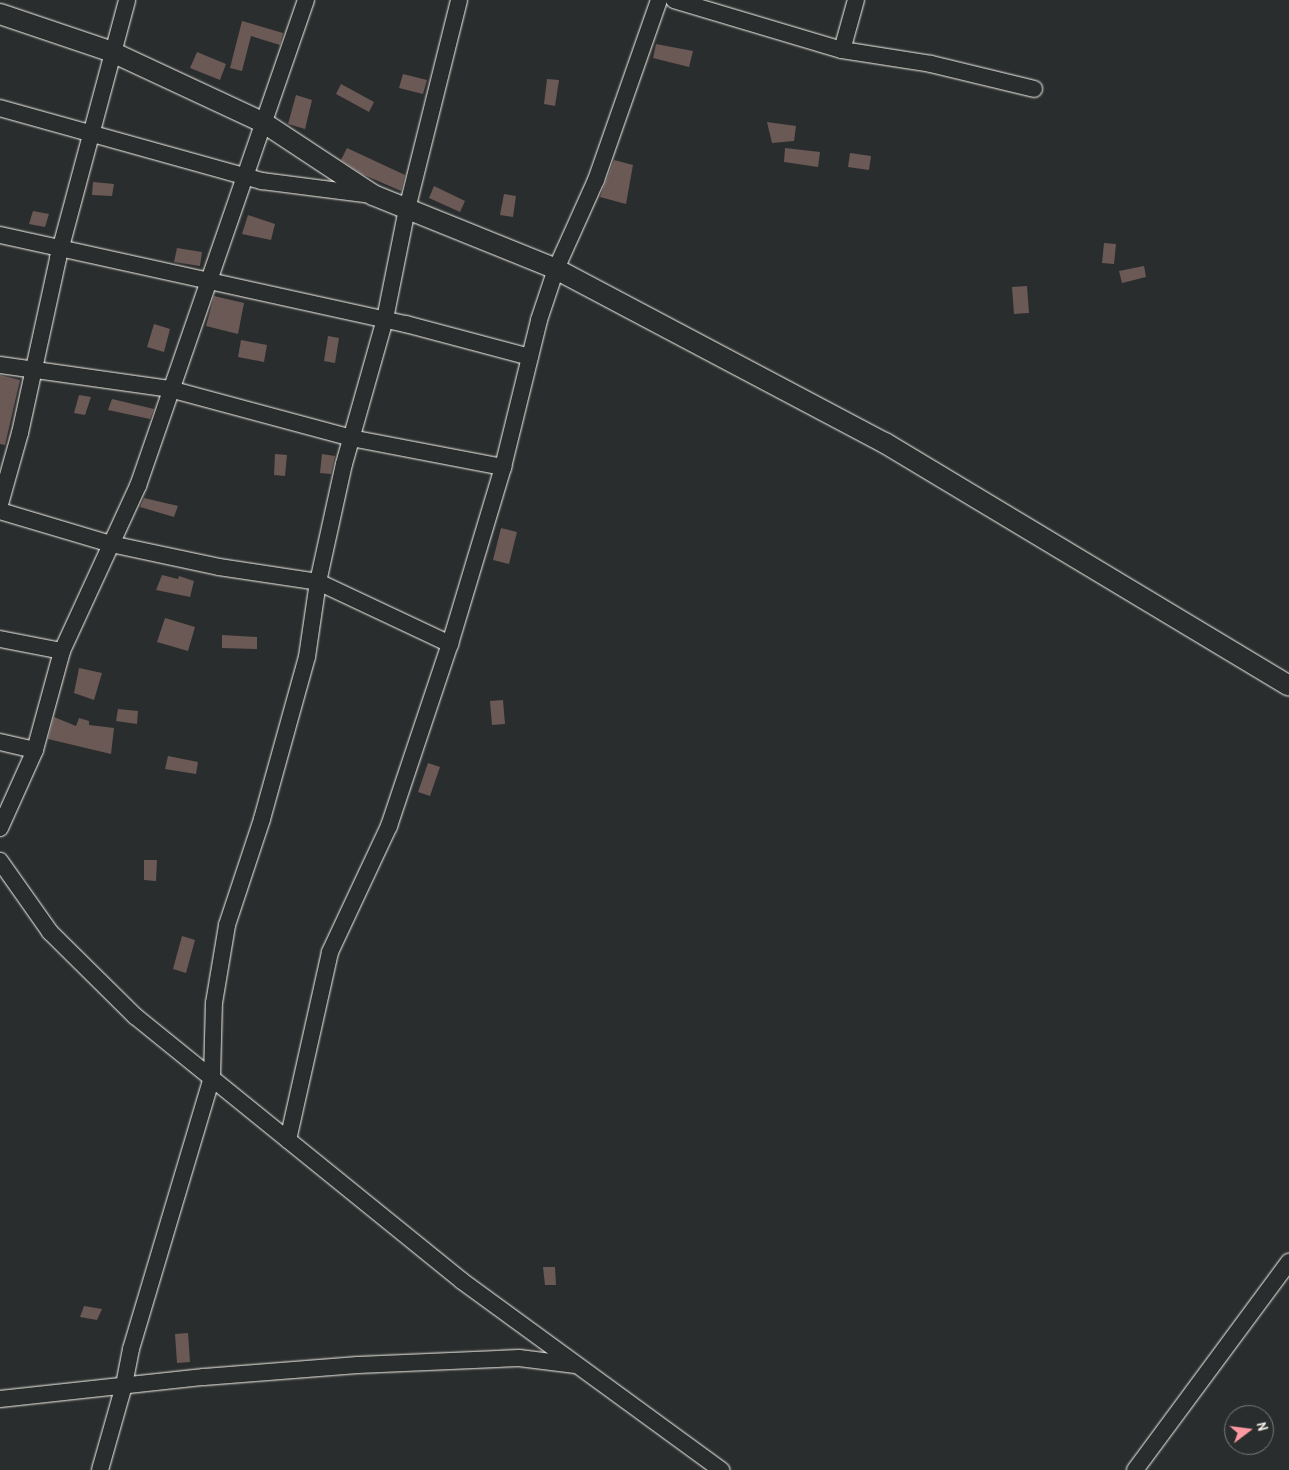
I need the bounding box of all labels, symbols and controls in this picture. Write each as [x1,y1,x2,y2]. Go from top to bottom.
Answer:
north arrow [1224,1405,1274,1455]
text: N [1253,1420,1273,1432]

